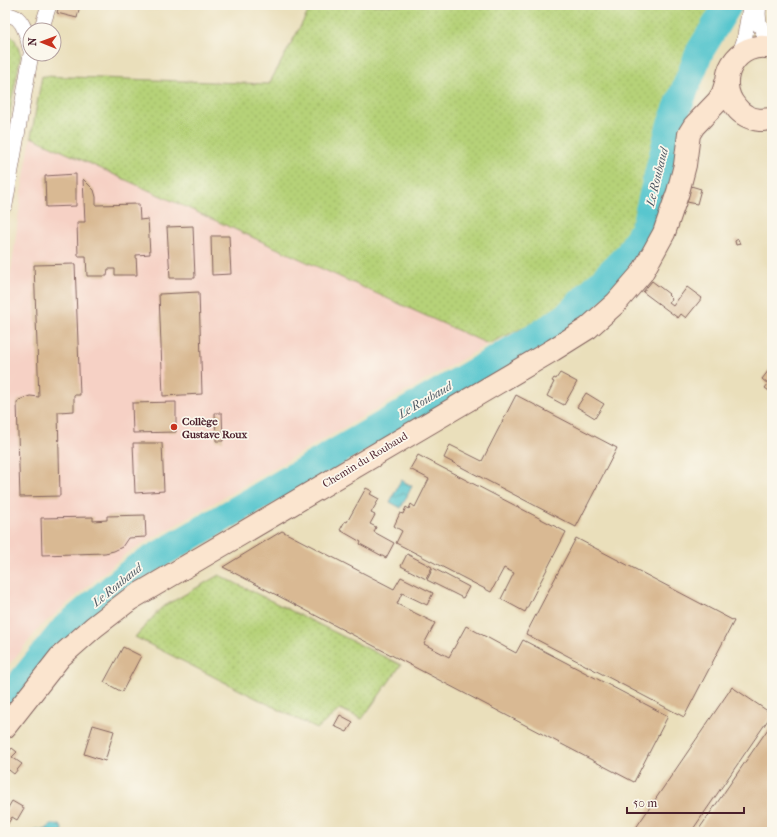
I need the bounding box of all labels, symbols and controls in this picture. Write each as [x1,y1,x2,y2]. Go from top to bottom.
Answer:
north arrow [22,22,62,62]
text: N [26,37,39,46]
water label: Le Roubaud [643,145,671,209]
water label: Le Roubaud [395,378,456,421]
place label: Collège Gustave Roux [182,415,248,441]
marker: Collège Gustave Roux [169,422,179,432]
street label: Chemin du Roubaud [320,429,411,491]
water label: Le Roubaud [89,560,146,610]
scale bar [627,789,744,815]
text: 50 m [633,796,657,810]

